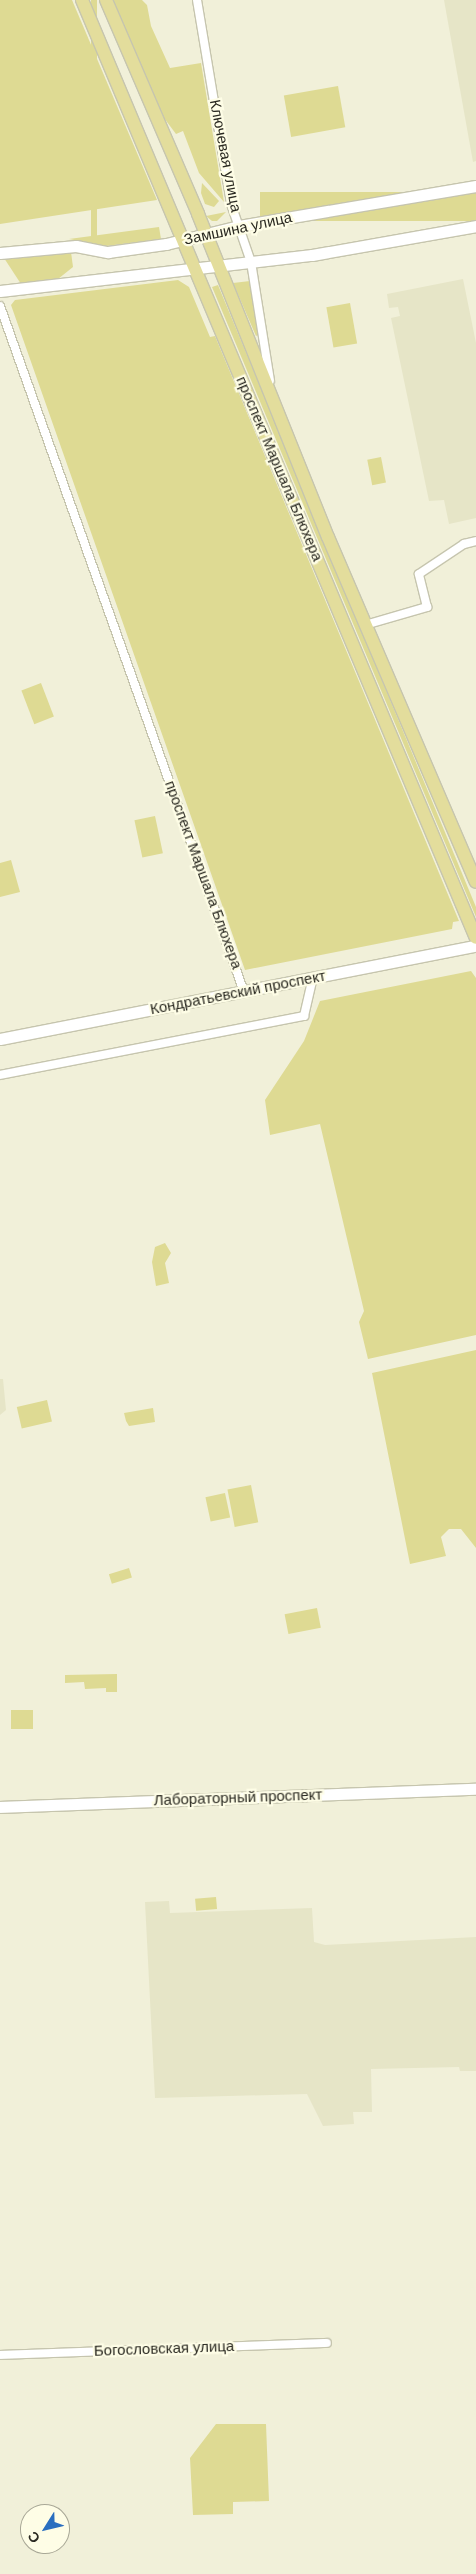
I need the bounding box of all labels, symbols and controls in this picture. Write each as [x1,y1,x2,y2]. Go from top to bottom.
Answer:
street label: Ключевая улица [205,98,245,214]
street label: Замшина улица [182,209,294,249]
street label: проспект Маршала Блюхера [232,374,326,564]
street label: проспект Маршала Блюхера [161,778,245,972]
street label: Кондратьевский проспект [149,967,327,1019]
street label: Лабораторный проспект [153,1786,323,1810]
street label: Богословская улица [94,2338,234,2360]
north arrow [20,2504,70,2554]
text: С [23,2528,44,2547]

